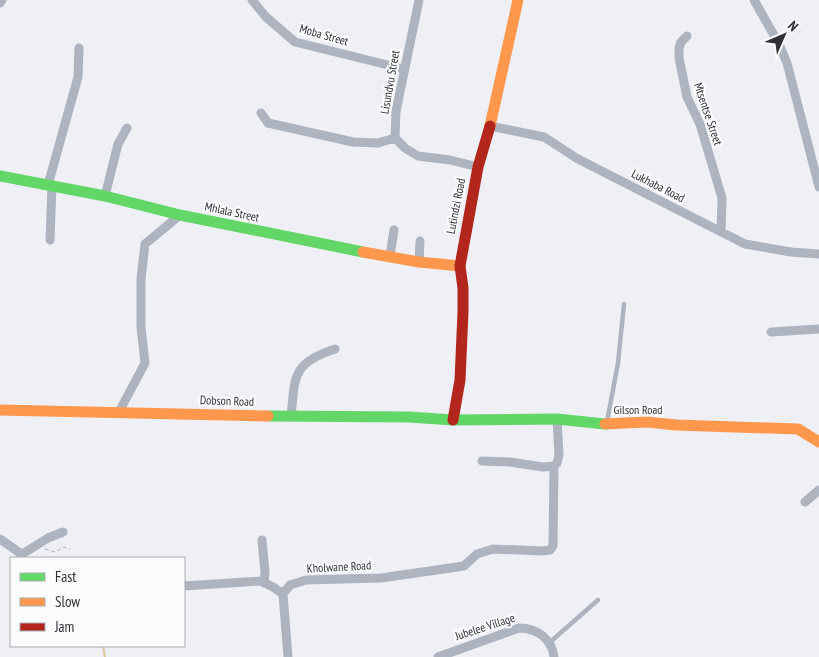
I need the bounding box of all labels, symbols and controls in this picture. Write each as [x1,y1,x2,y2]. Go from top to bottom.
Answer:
north arrow [759,10,809,60]
text: N [784,17,802,35]
street label: Moba Street [298,20,351,49]
street label: Lisundvu Street [377,48,403,115]
street label: Mtsentse Street [691,81,726,148]
street label: Lukhaba Road [629,166,687,205]
street label: Lutindzi Road [443,177,468,235]
street label: Mhlala Street [203,198,261,225]
street label: Dobson Road [200,392,254,409]
street label: Gilson Road [614,402,662,417]
legend [10,557,185,647]
street label: Kholwane Road [306,557,371,576]
text: Fast [55,567,76,586]
text: Slow [55,592,80,611]
street label: Jubelee Village [452,610,517,644]
text: Jam [54,617,74,636]

